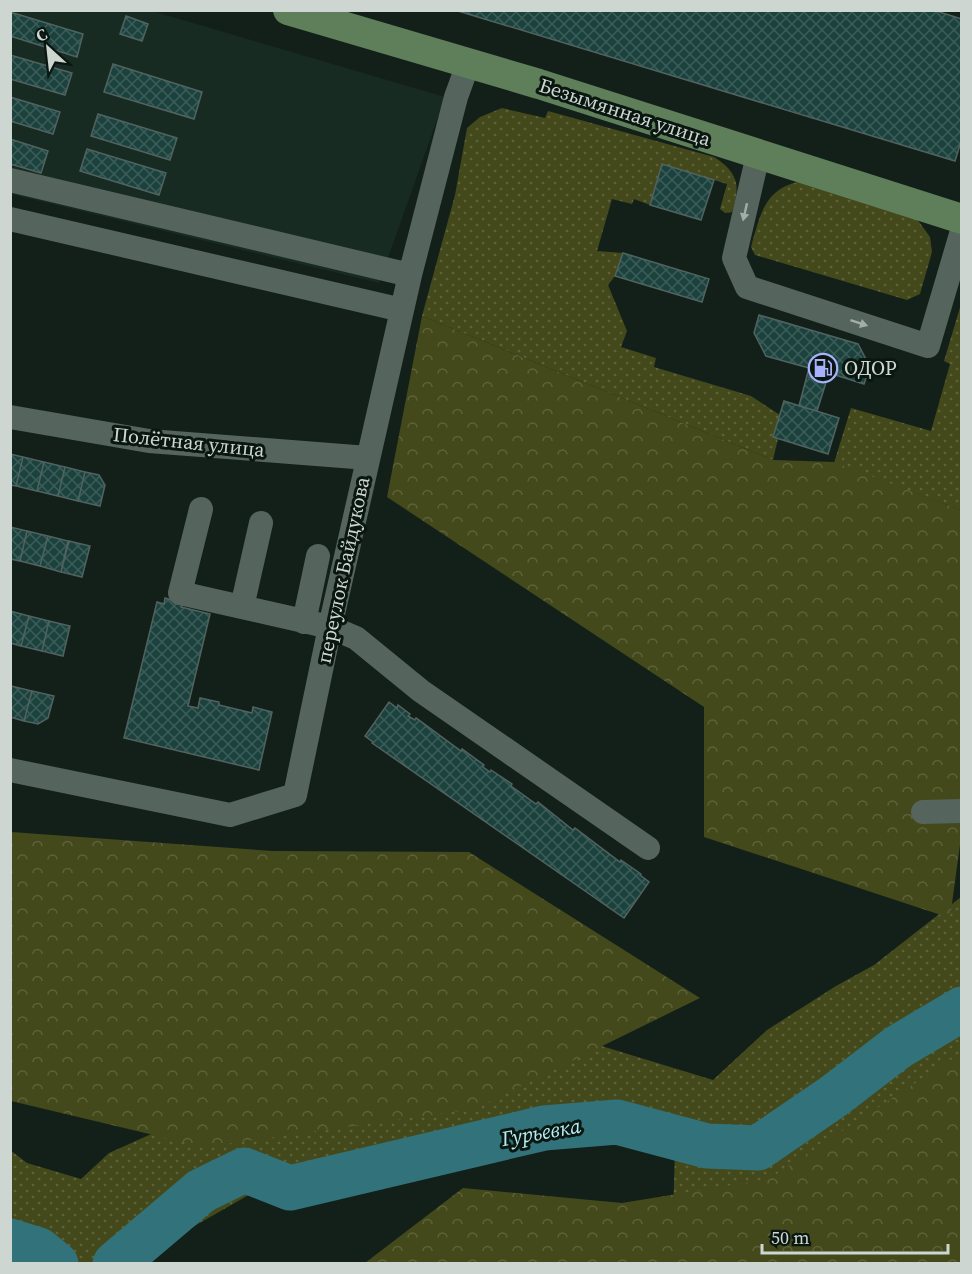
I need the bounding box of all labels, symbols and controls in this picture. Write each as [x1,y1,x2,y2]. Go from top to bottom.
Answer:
north arrow [18,18,78,78]
text: С [32,23,51,47]
street label: Безымянная улица [536,71,715,153]
one-way arrow [739,203,749,222]
one-way arrow [850,319,868,328]
fuel station icon: ОДОР [807,352,839,384]
place label: ОДОР [844,354,897,382]
street label: Полётная улица [112,420,267,464]
street label: переулок Байдукова [310,473,377,666]
water label: Гурьевка [498,1111,583,1153]
scale bar [762,1217,948,1255]
text: 50 m [771,1225,809,1250]

